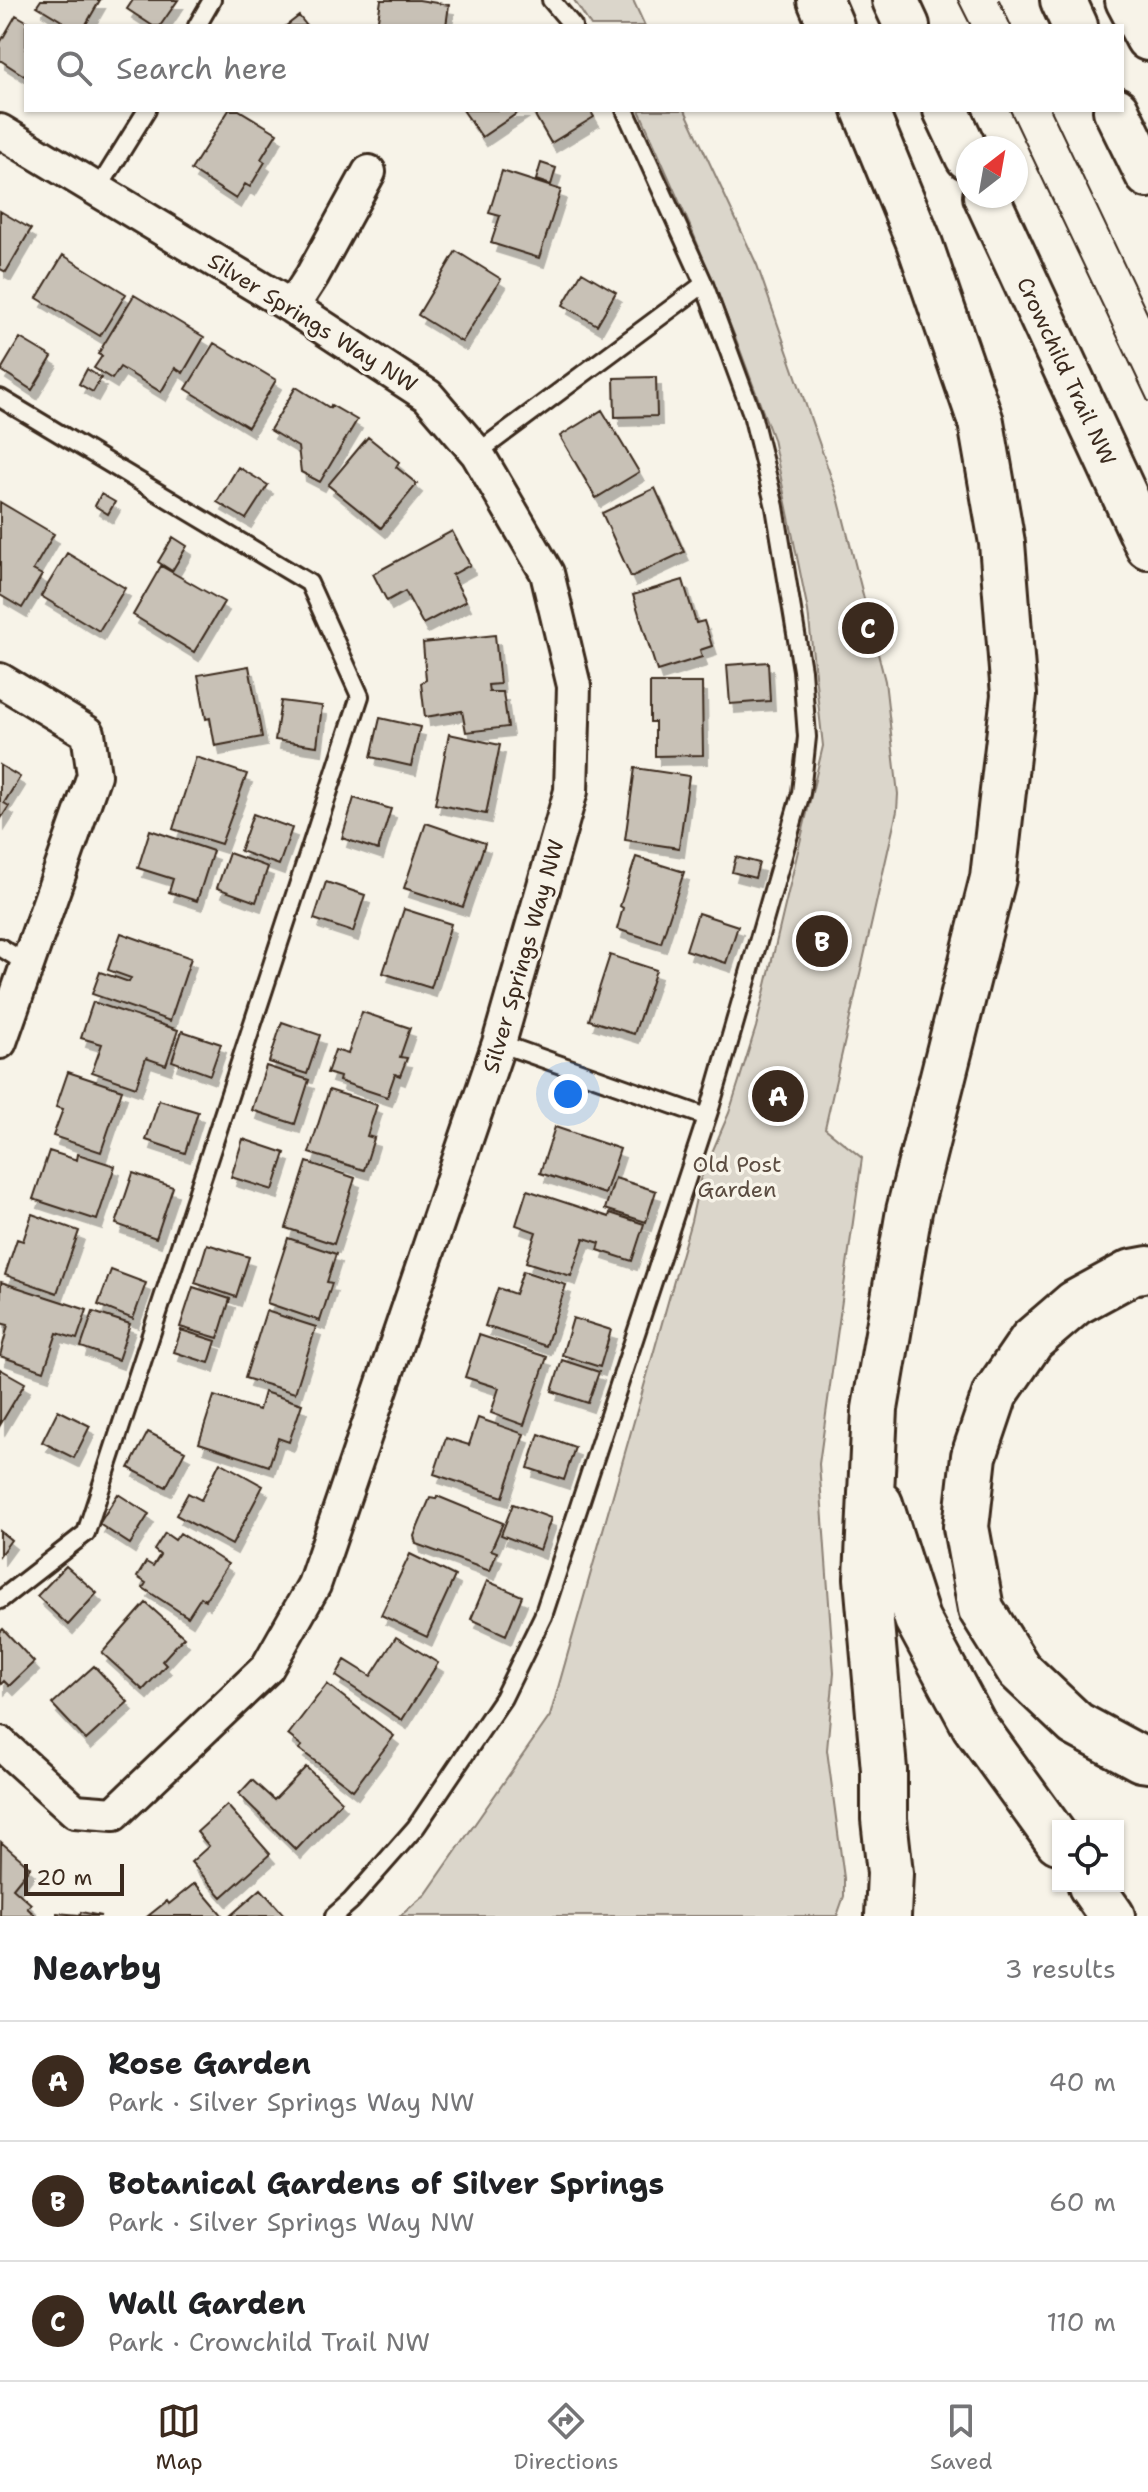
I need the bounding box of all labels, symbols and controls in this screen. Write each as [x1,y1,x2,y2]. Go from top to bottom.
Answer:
search box [24,24,1124,112]
icon: search [52,46,96,90]
text: Search here [116,48,287,89]
north arrow [956,136,1028,208]
street label: Silver Springs Way NW [202,246,423,399]
street label: Crowchild Trail NW [1010,273,1123,470]
pin: C [842,598,894,658]
street label: Silver Springs Way NW [476,836,571,1076]
pin: B [796,911,848,971]
pin: A [752,1066,804,1126]
your location [548,1074,588,1114]
park label: Old Post Garden [692,1150,782,1204]
map controls [1052,1820,1124,1892]
button: locate [1052,1820,1124,1892]
scale bar [24,1860,124,1896]
text: 20 m [36,1863,93,1892]
text: Nearby [32,1945,162,1991]
text: 3 results [1004,1951,1116,1986]
text: Rose Garden [108,2043,311,2084]
text: A [48,2064,68,2099]
text: 40 m [1049,2064,1116,2099]
text: Park · Silver Springs Way NW [108,2084,475,2119]
text: Botanical Gardens of Silver Springs [108,2163,664,2204]
text: B [50,2184,66,2219]
text: 60 m [1049,2184,1116,2219]
text: Park · Silver Springs Way NW [108,2204,475,2239]
text: Wall Garden [108,2283,306,2324]
text: C [50,2304,66,2339]
text: 110 m [1046,2304,1116,2339]
text: Park · Crowchild Trail NW [108,2324,430,2359]
tab: Map [156,2399,203,2476]
tab: Directions [514,2399,619,2476]
tab: Saved [930,2399,992,2476]

